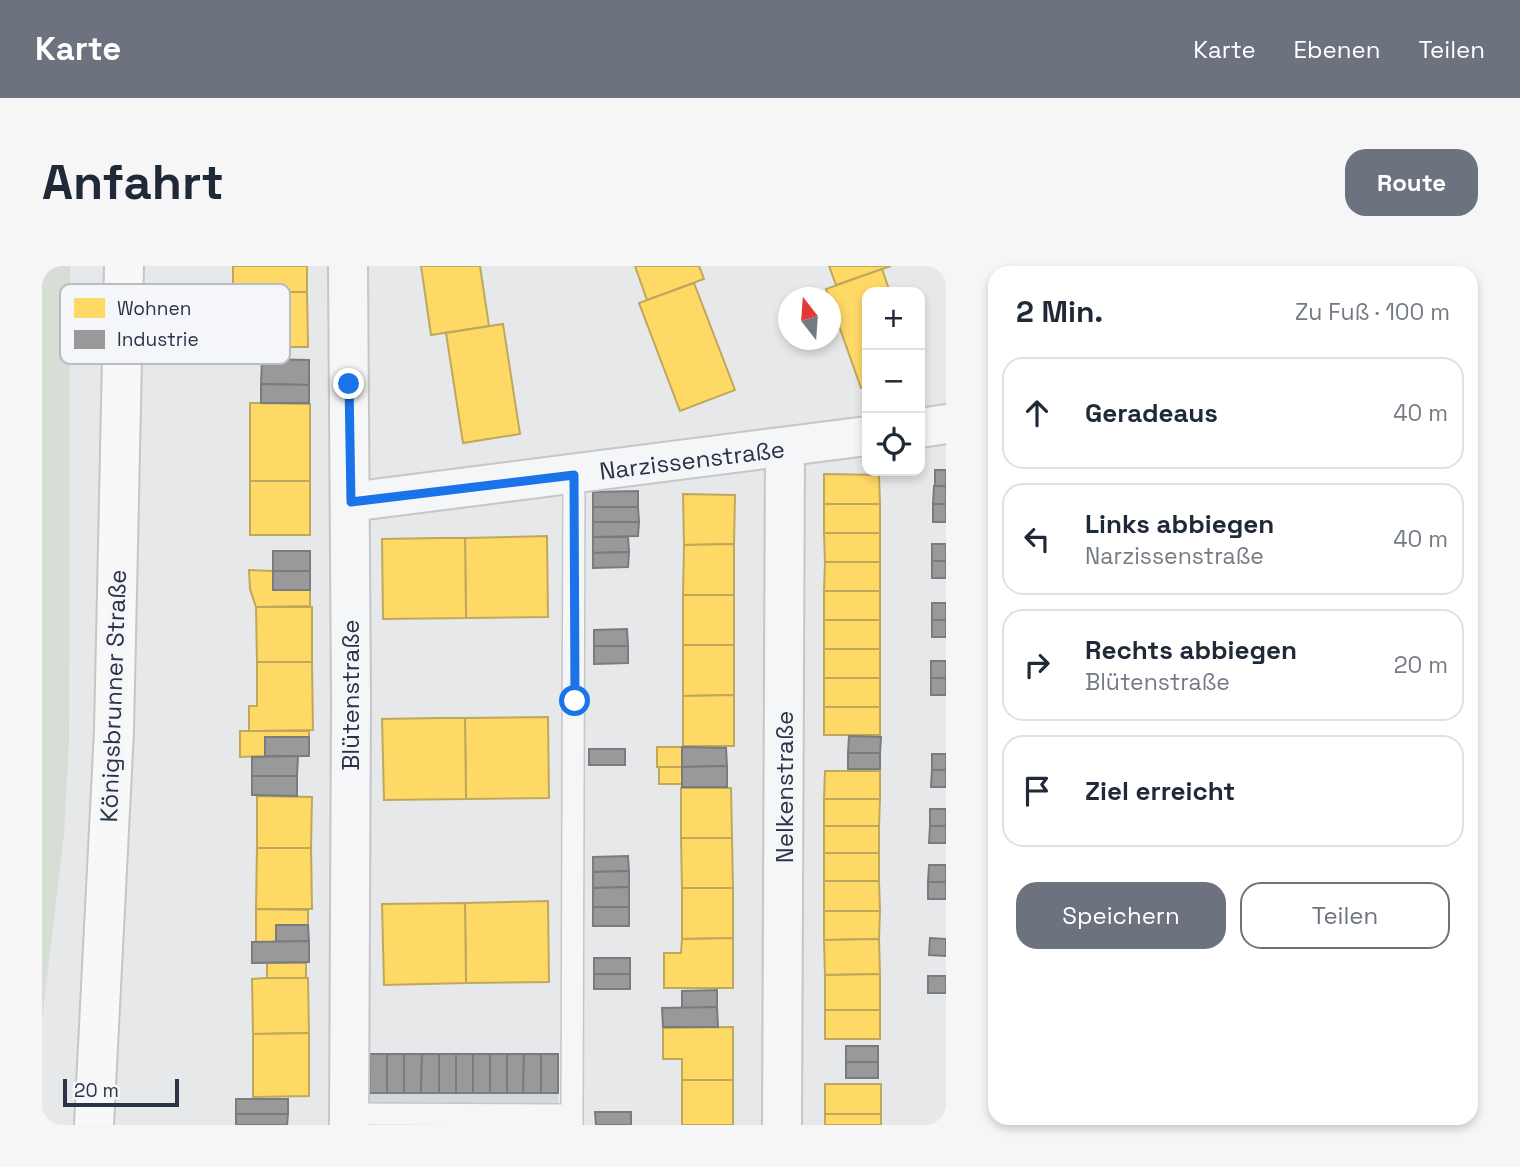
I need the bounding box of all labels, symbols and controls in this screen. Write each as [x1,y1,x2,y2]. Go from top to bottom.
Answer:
text: Karte [35,28,121,70]
text: Karte [1193,34,1256,65]
text: Ebenen [1294,34,1380,65]
text: Teilen [1418,34,1485,65]
button: Route [1345,149,1478,216]
text: Anfahrt [42,151,224,213]
legend [60,284,290,364]
north arrow [778,287,841,350]
map controls [862,287,925,476]
button: + [862,287,925,350]
text: 2 Min. [1016,292,1103,331]
text: Wohnen [117,296,191,321]
text: Zu Fuß · 100 m [1295,297,1450,327]
text: Industrie [117,327,199,352]
button: − [862,350,925,413]
route end [333,368,364,399]
icon: ahead [1018,394,1056,432]
text: Geradeaus [1085,396,1218,430]
text: 40 m [1393,398,1448,428]
button: locate [862,413,925,476]
street label: Narzissenstraße [598,433,786,487]
text: Links abbiegen [1085,507,1274,541]
icon: left [1018,520,1056,558]
text: 40 m [1393,524,1448,554]
text: Narzissenstraße [1085,541,1264,571]
street label: Königsbrunner Straße [93,569,133,823]
street label: Blütenstraße [335,619,366,771]
text: Rechts abbiegen [1085,633,1297,667]
icon: right [1018,646,1056,684]
text: 20 m [1394,650,1448,680]
text: Blütenstraße [1085,667,1230,697]
route start [559,685,590,716]
street label: Nelkenstraße [769,711,800,863]
icon: arrive [1018,772,1056,810]
text: Ziel erreicht [1085,774,1235,808]
button: Speichern [1016,882,1226,949]
button: Teilen [1240,882,1450,949]
scale bar [63,1076,178,1108]
text: 20 m [74,1078,119,1103]

